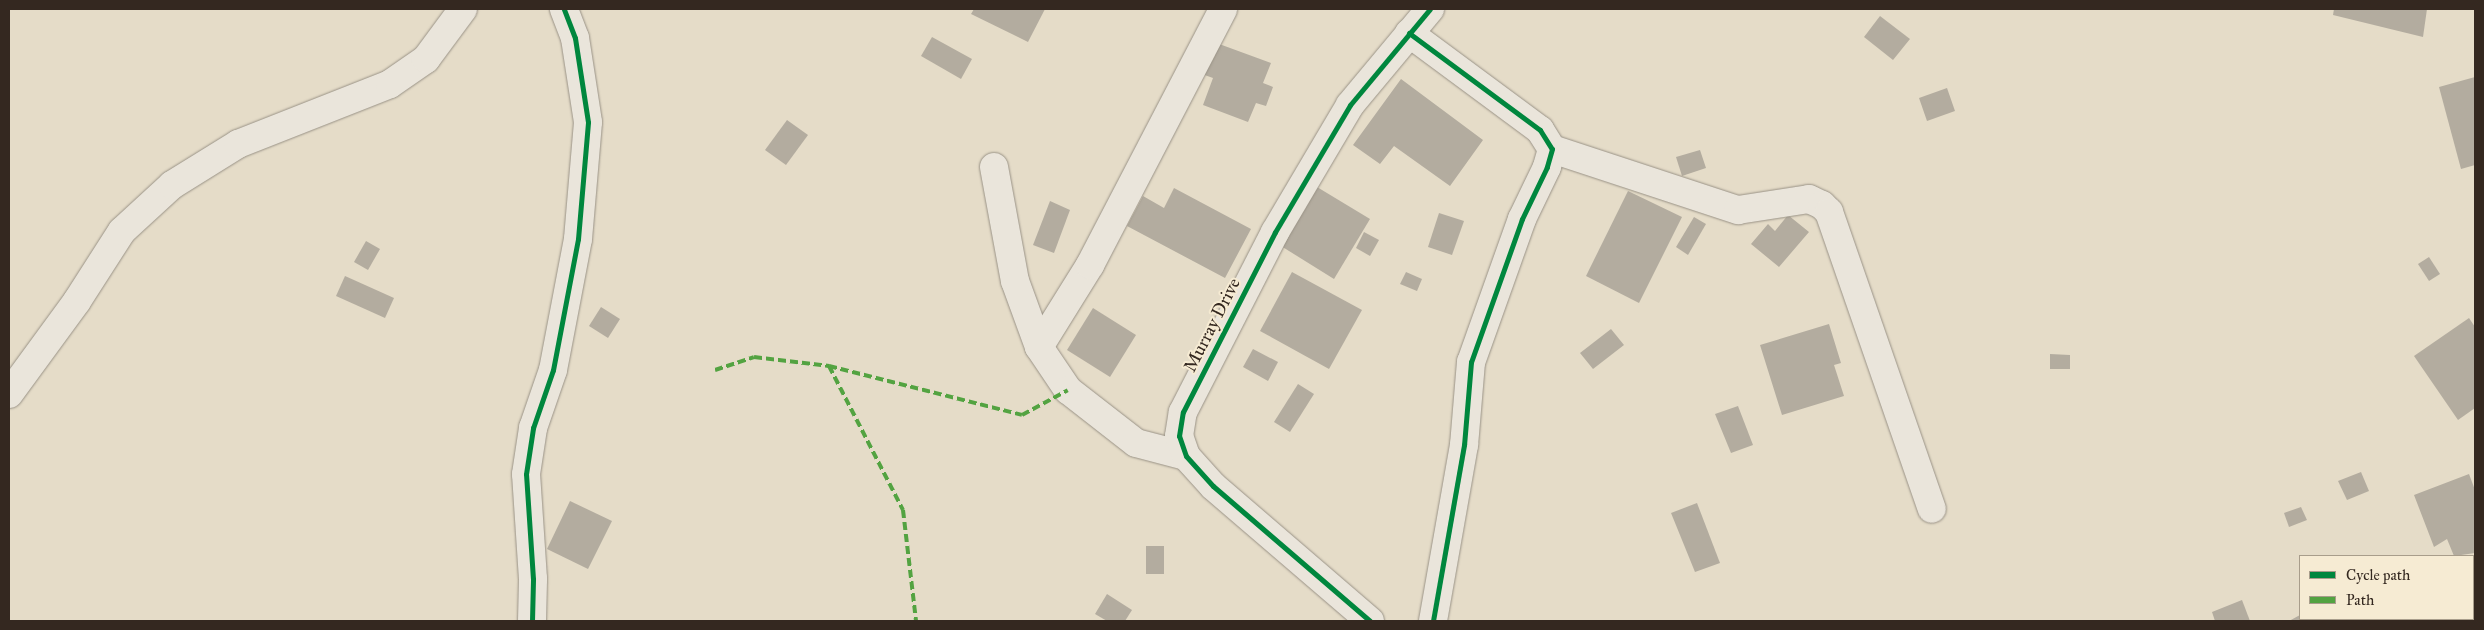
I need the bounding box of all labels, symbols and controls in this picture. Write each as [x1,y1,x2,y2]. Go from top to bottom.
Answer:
street label: Murray Drive [1179,274,1245,376]
legend [2299,555,2474,620]
text: Cycle path [2346,566,2410,584]
text: Path [2346,591,2374,609]

